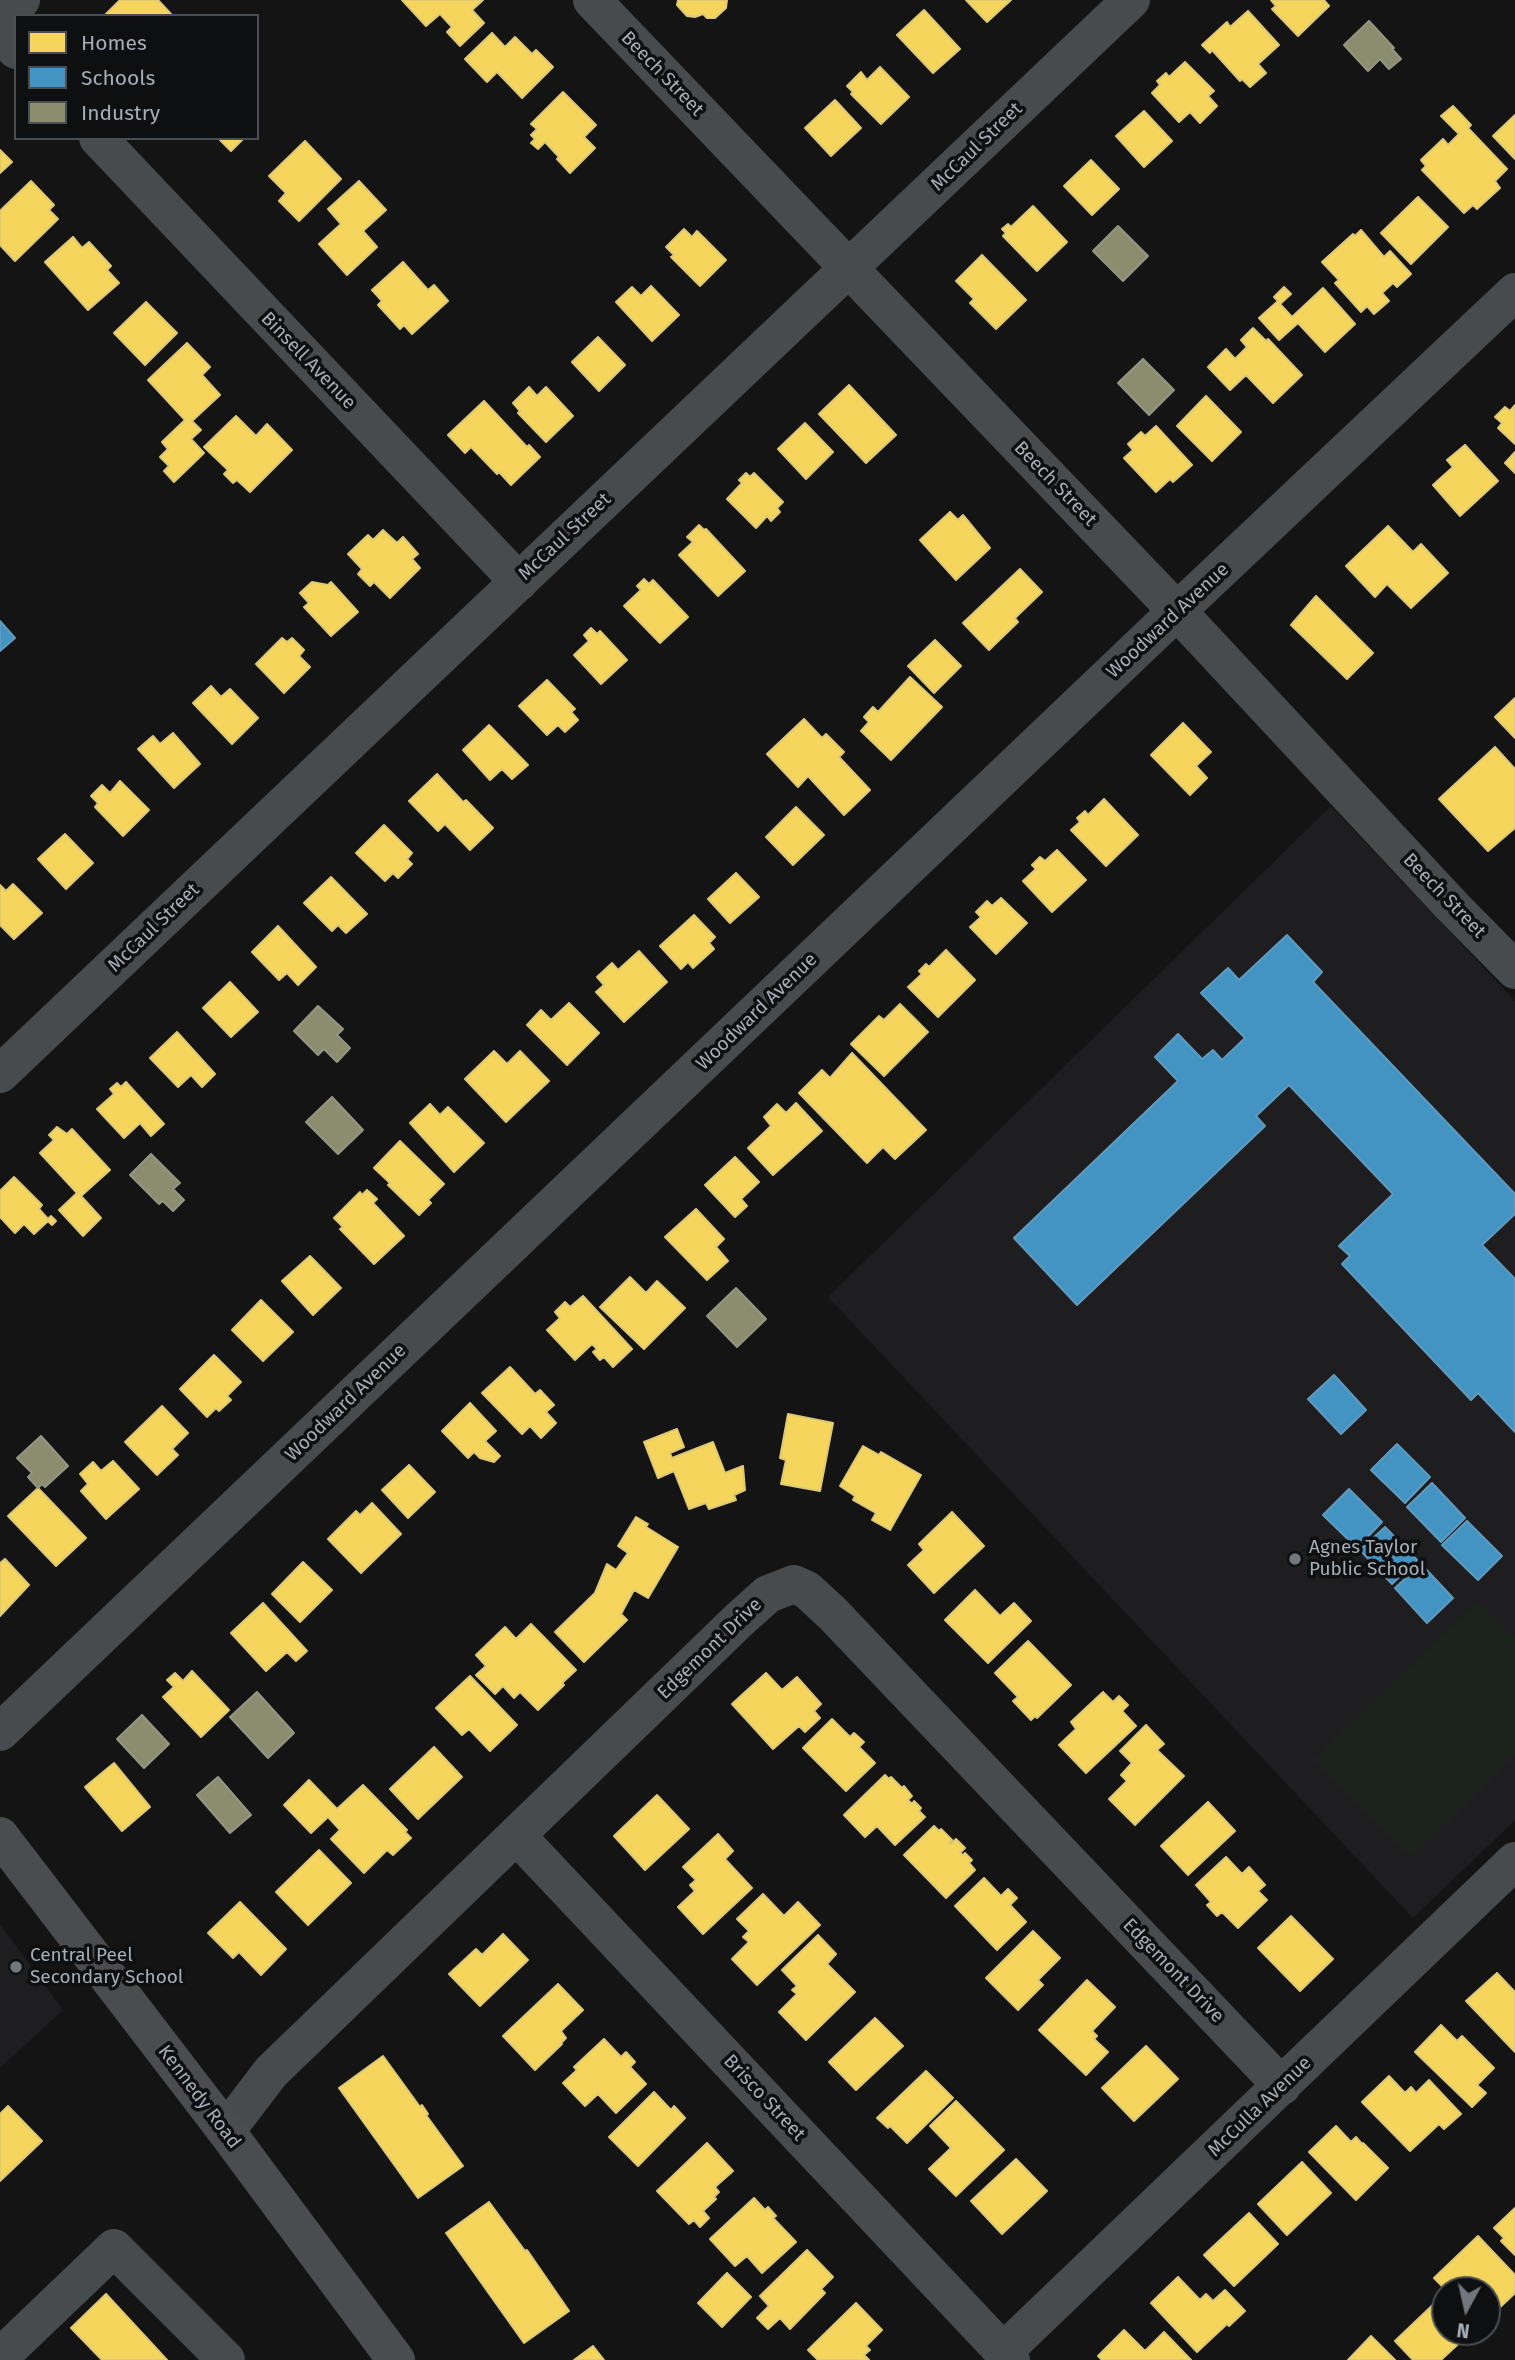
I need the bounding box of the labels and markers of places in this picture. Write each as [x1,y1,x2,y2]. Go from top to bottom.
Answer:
place label: Agnes Taylor Public School [1309,1537,1425,1581]
marker: Agnes Taylor Public School [1287,1551,1303,1567]
place label: Central Peel Secondary School [30,1945,183,1989]
marker: Central Peel Secondary School [8,1959,24,1975]

